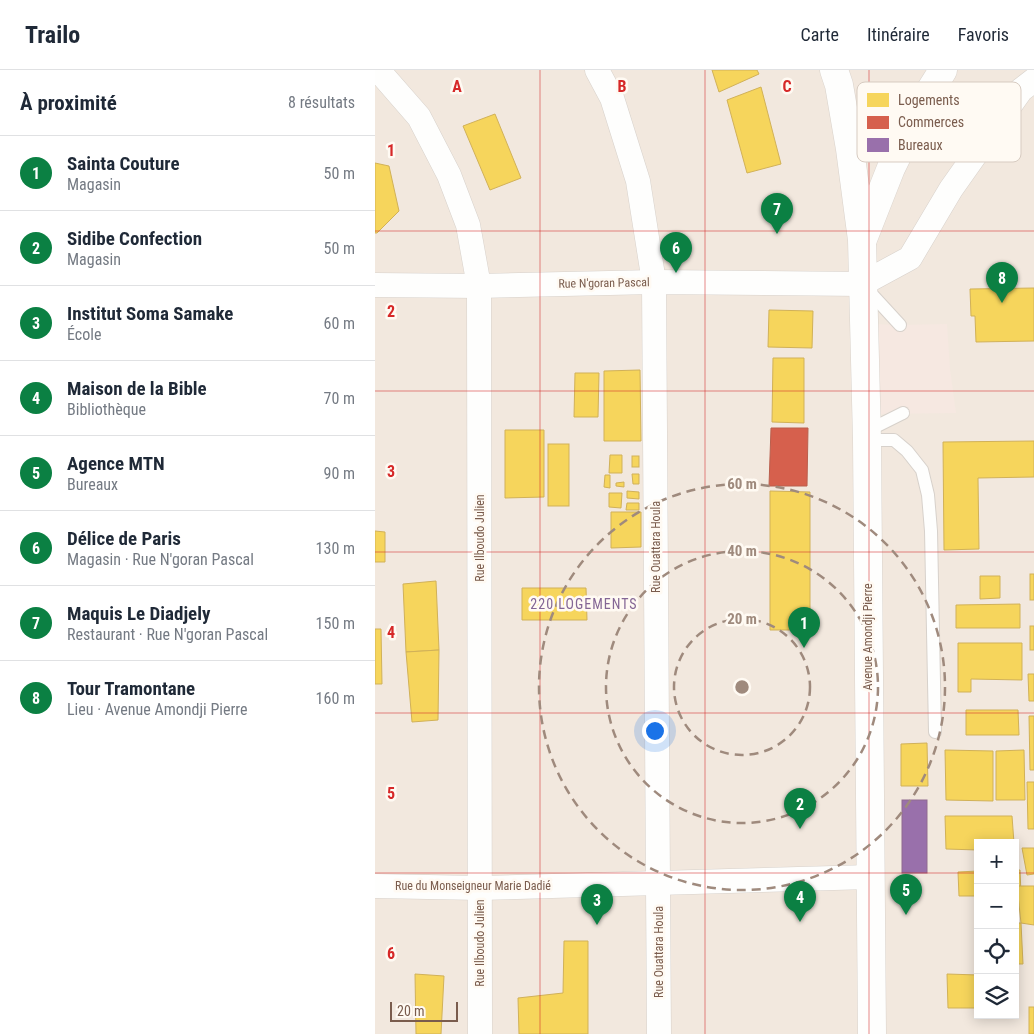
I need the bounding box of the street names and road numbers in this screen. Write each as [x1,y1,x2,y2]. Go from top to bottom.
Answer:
street label: Rue N'goran Pascal [558,275,650,291]
street label: Rue Ilboudo Julien [473,494,487,582]
street label: Rue Ouattara Houla [649,501,663,593]
street label: Avenue Amondji Pierre [861,583,875,691]
street label: Rue du Monseigneur Marie Dadié [395,879,551,893]
street label: Rue Ilboudo Julien [473,899,487,987]
street label: Rue Ouattara Houla [652,906,666,998]

